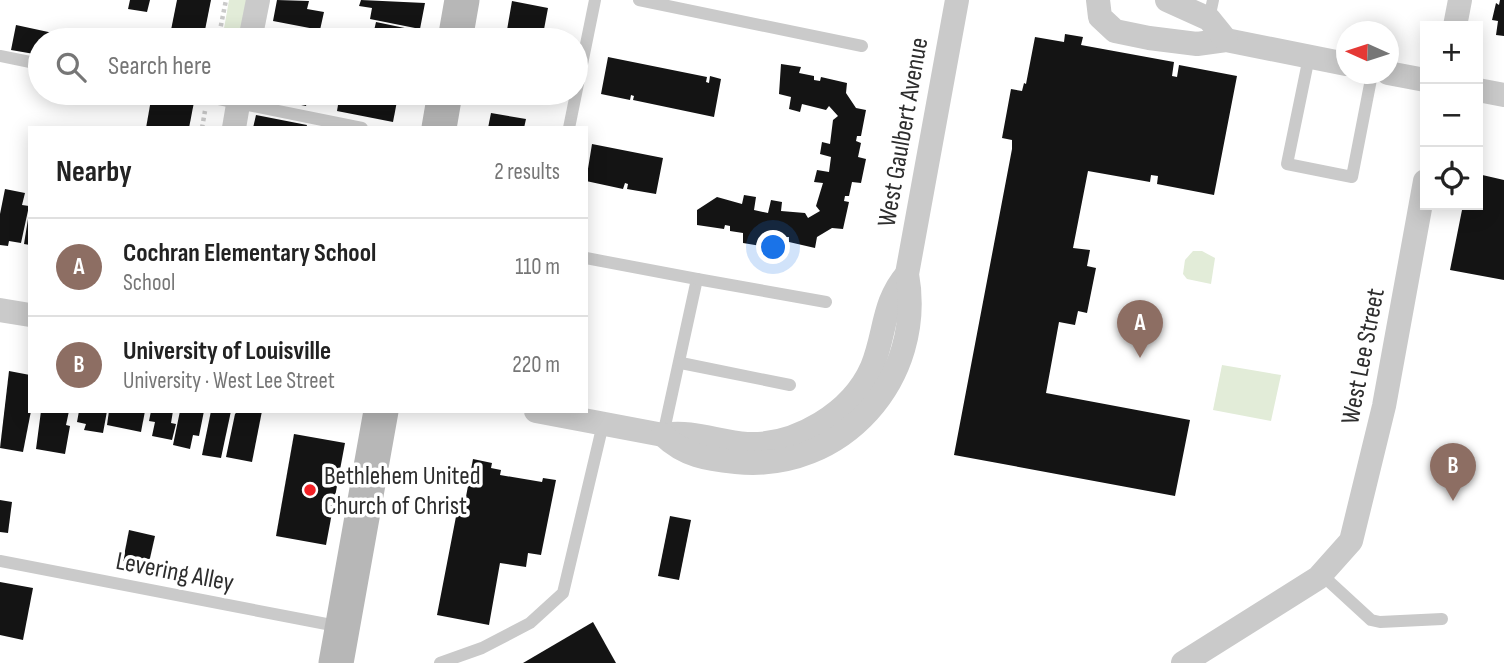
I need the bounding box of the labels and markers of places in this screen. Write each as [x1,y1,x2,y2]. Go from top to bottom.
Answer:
pin: A [1117,300,1163,358]
pin: B [1430,443,1476,501]
place label: Bethlehem United Church of Christ [324,461,481,522]
marker: Bethlehem United Church of Christ [302,482,318,498]

